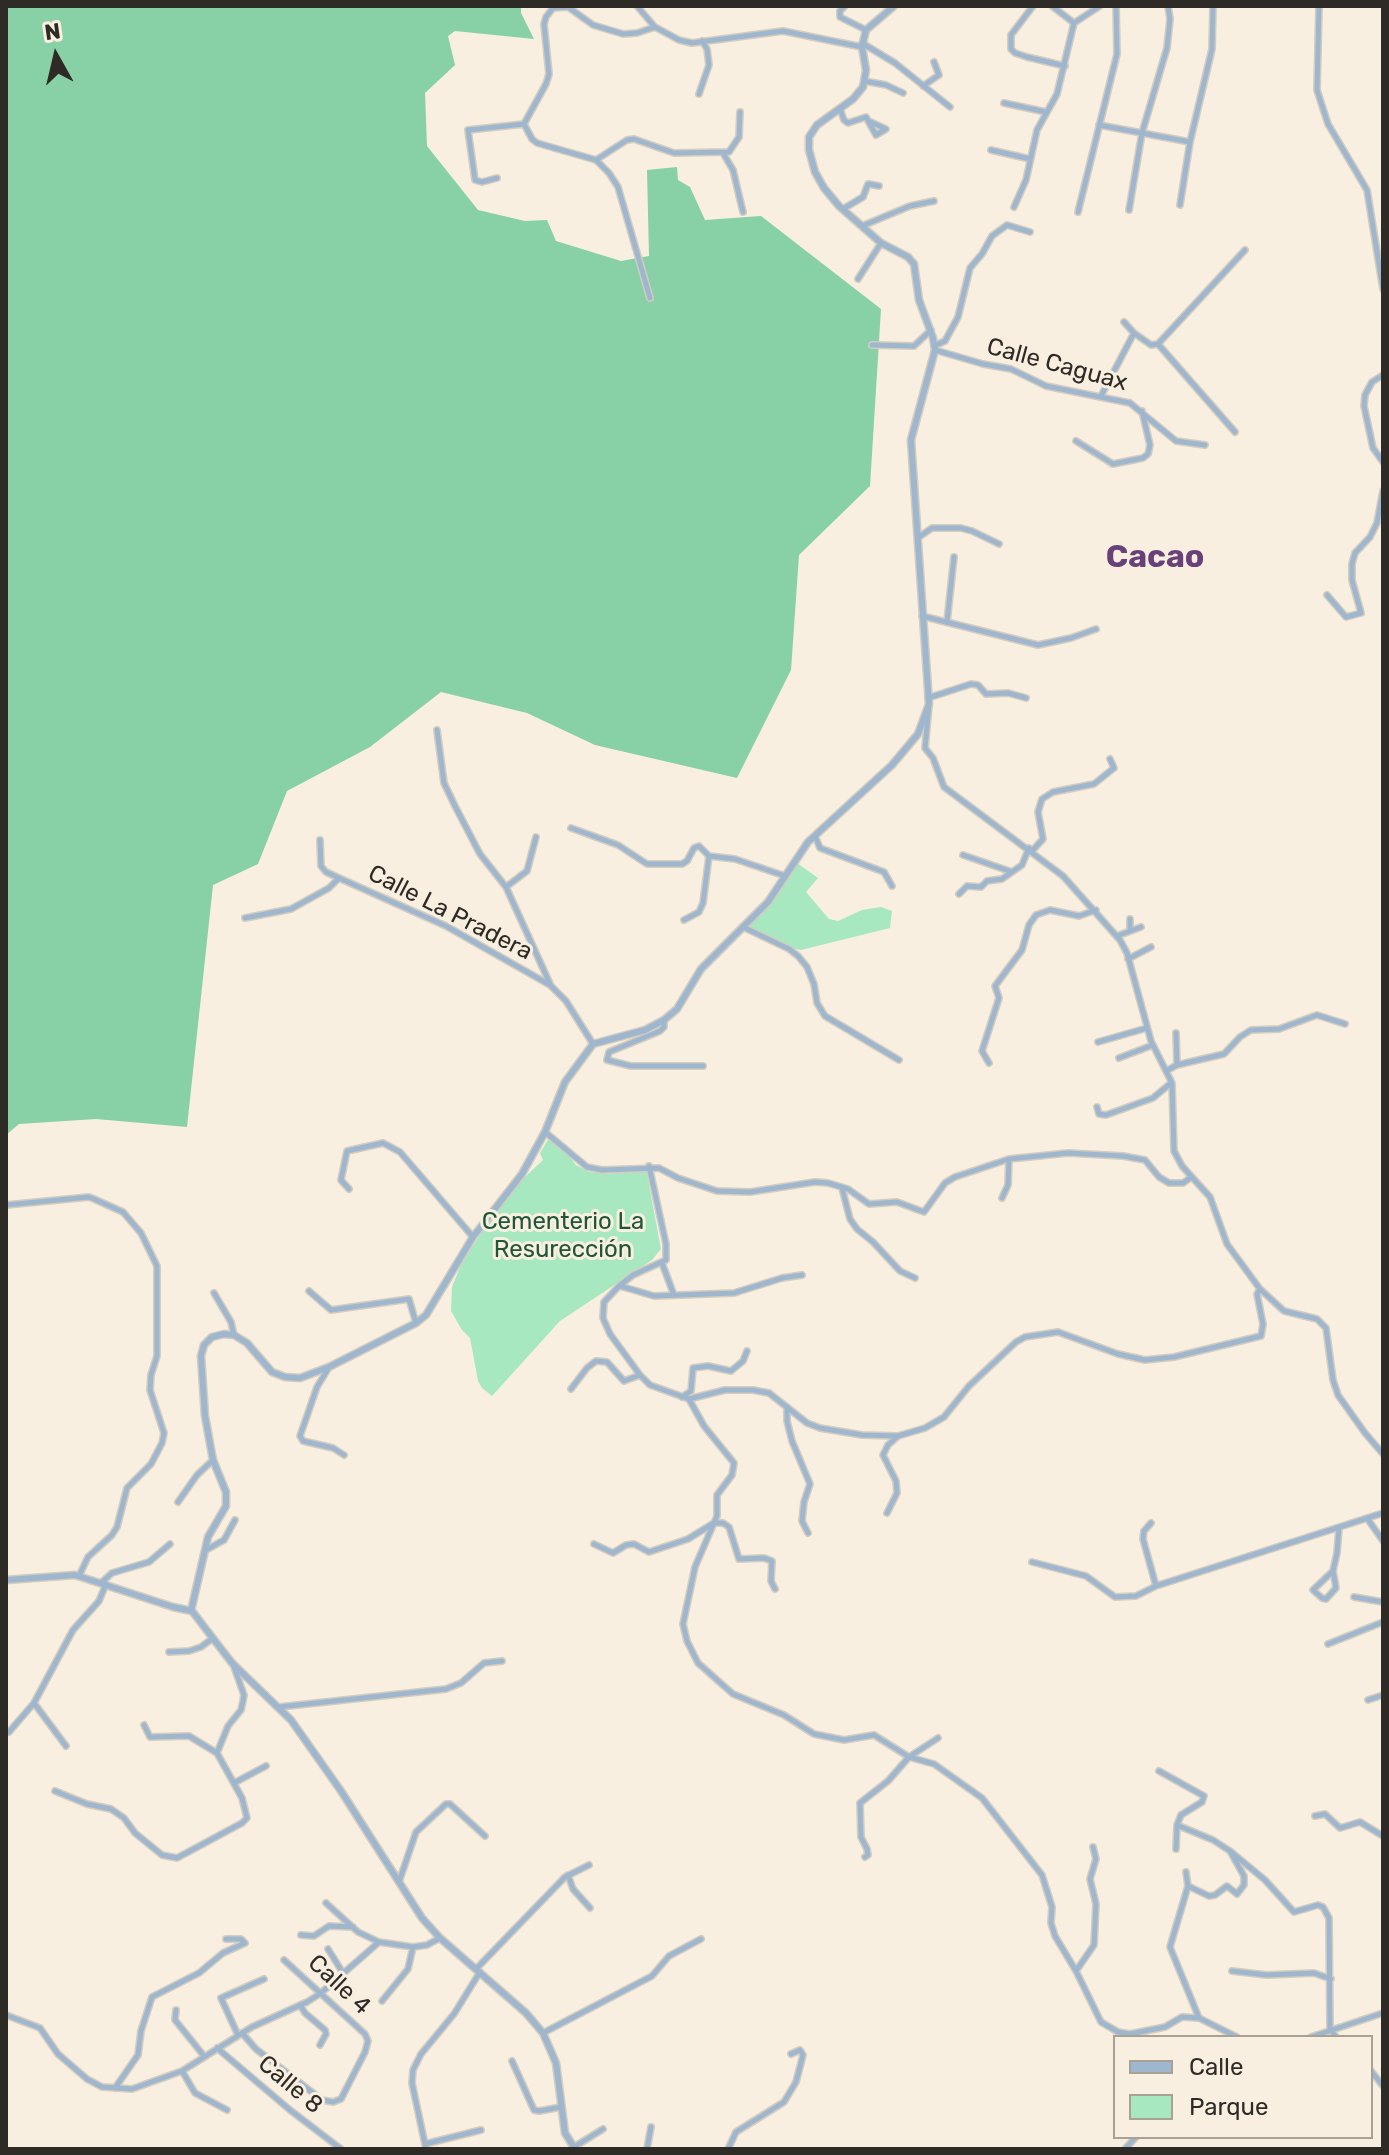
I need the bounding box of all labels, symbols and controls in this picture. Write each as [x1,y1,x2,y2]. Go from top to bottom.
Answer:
north arrow [16,16,96,96]
text: N [43,17,62,46]
street label: Calle Caguax [984,332,1130,398]
district label: Cacao [1106,539,1204,577]
street label: Calle La Pradera [363,859,537,967]
park label: Cementerio La Resurección [482,1208,644,1264]
street label: Calle 4 [302,1949,376,2021]
legend [1113,2035,1373,2139]
street label: Calle 8 [252,2050,328,2120]
text: Calle [1189,2053,1243,2081]
text: Parque [1189,2093,1268,2121]

